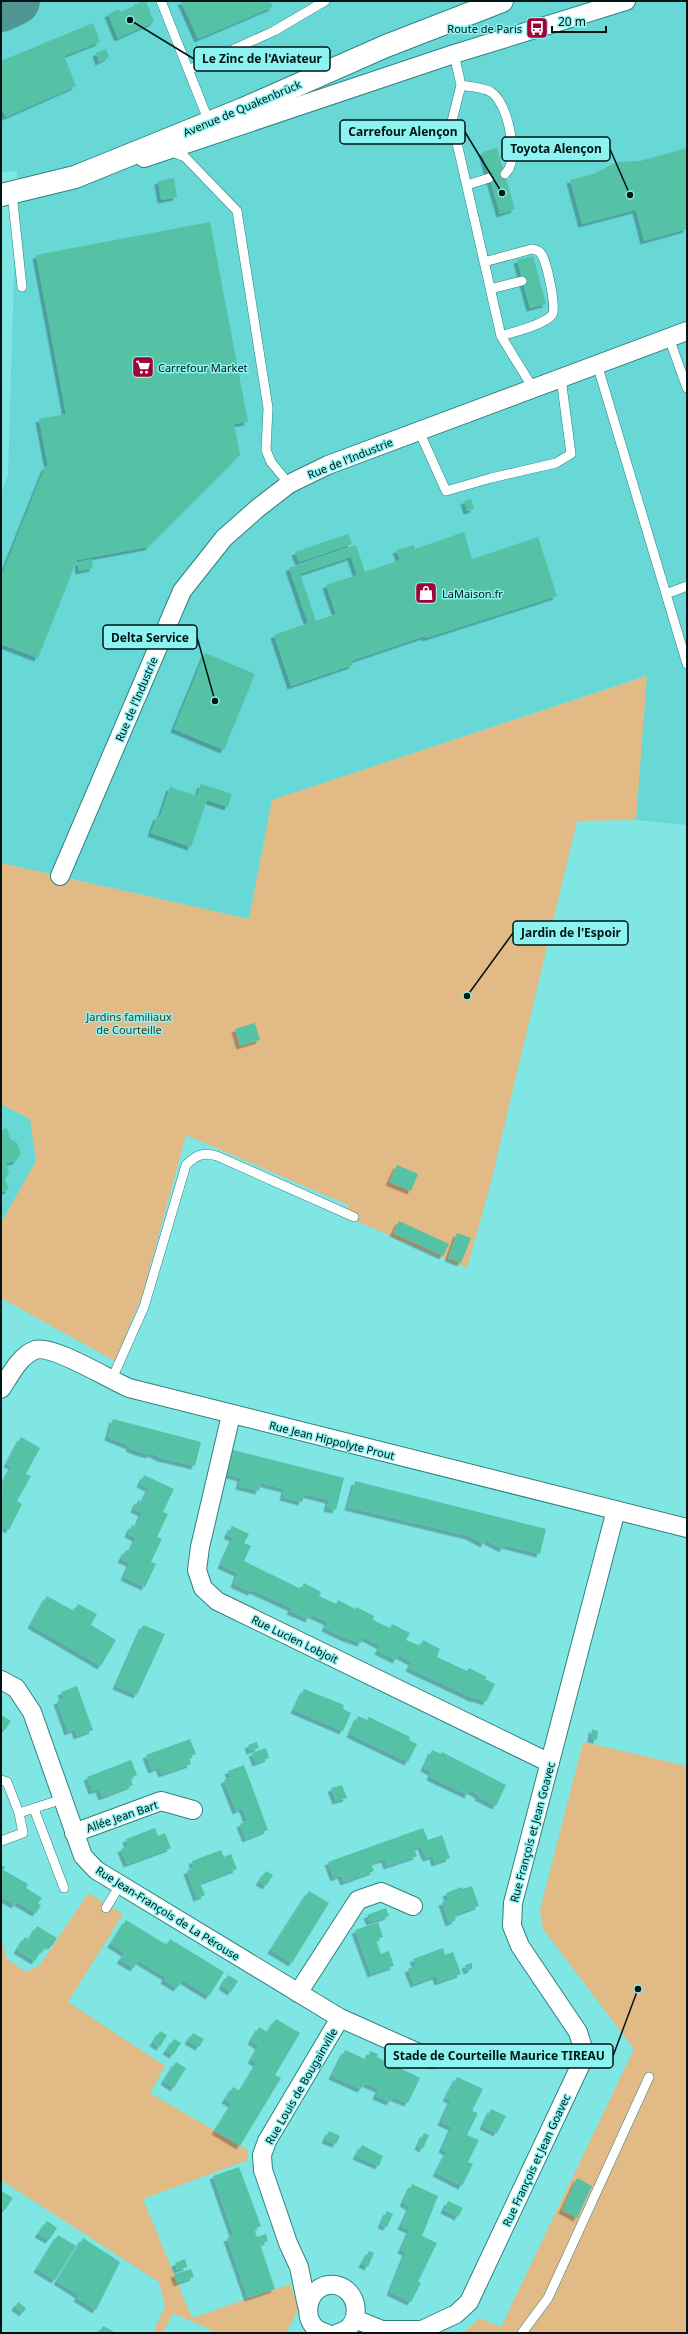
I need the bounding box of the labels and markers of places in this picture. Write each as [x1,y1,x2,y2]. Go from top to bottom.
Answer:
bus stop icon: Route de Paris [524,15,550,41]
place label: Route de Paris [447,21,522,36]
callout: Le Zinc de l'Aviateur [194,47,330,71]
callout: Carrefour Alençon [340,120,465,144]
callout: Toyota Alençon [502,137,610,161]
supermarket icon: Carrefour Market [130,354,156,380]
place label: Carrefour Market [158,360,248,375]
shop icon: LaMaison.fr [413,580,439,606]
place label: LaMaison.fr [442,586,503,601]
callout: Delta Service [103,625,197,649]
callout: Jardin de l'Espoir [513,921,628,945]
callout: Stade de Courteille Maurice TIREAU [385,2044,613,2068]

